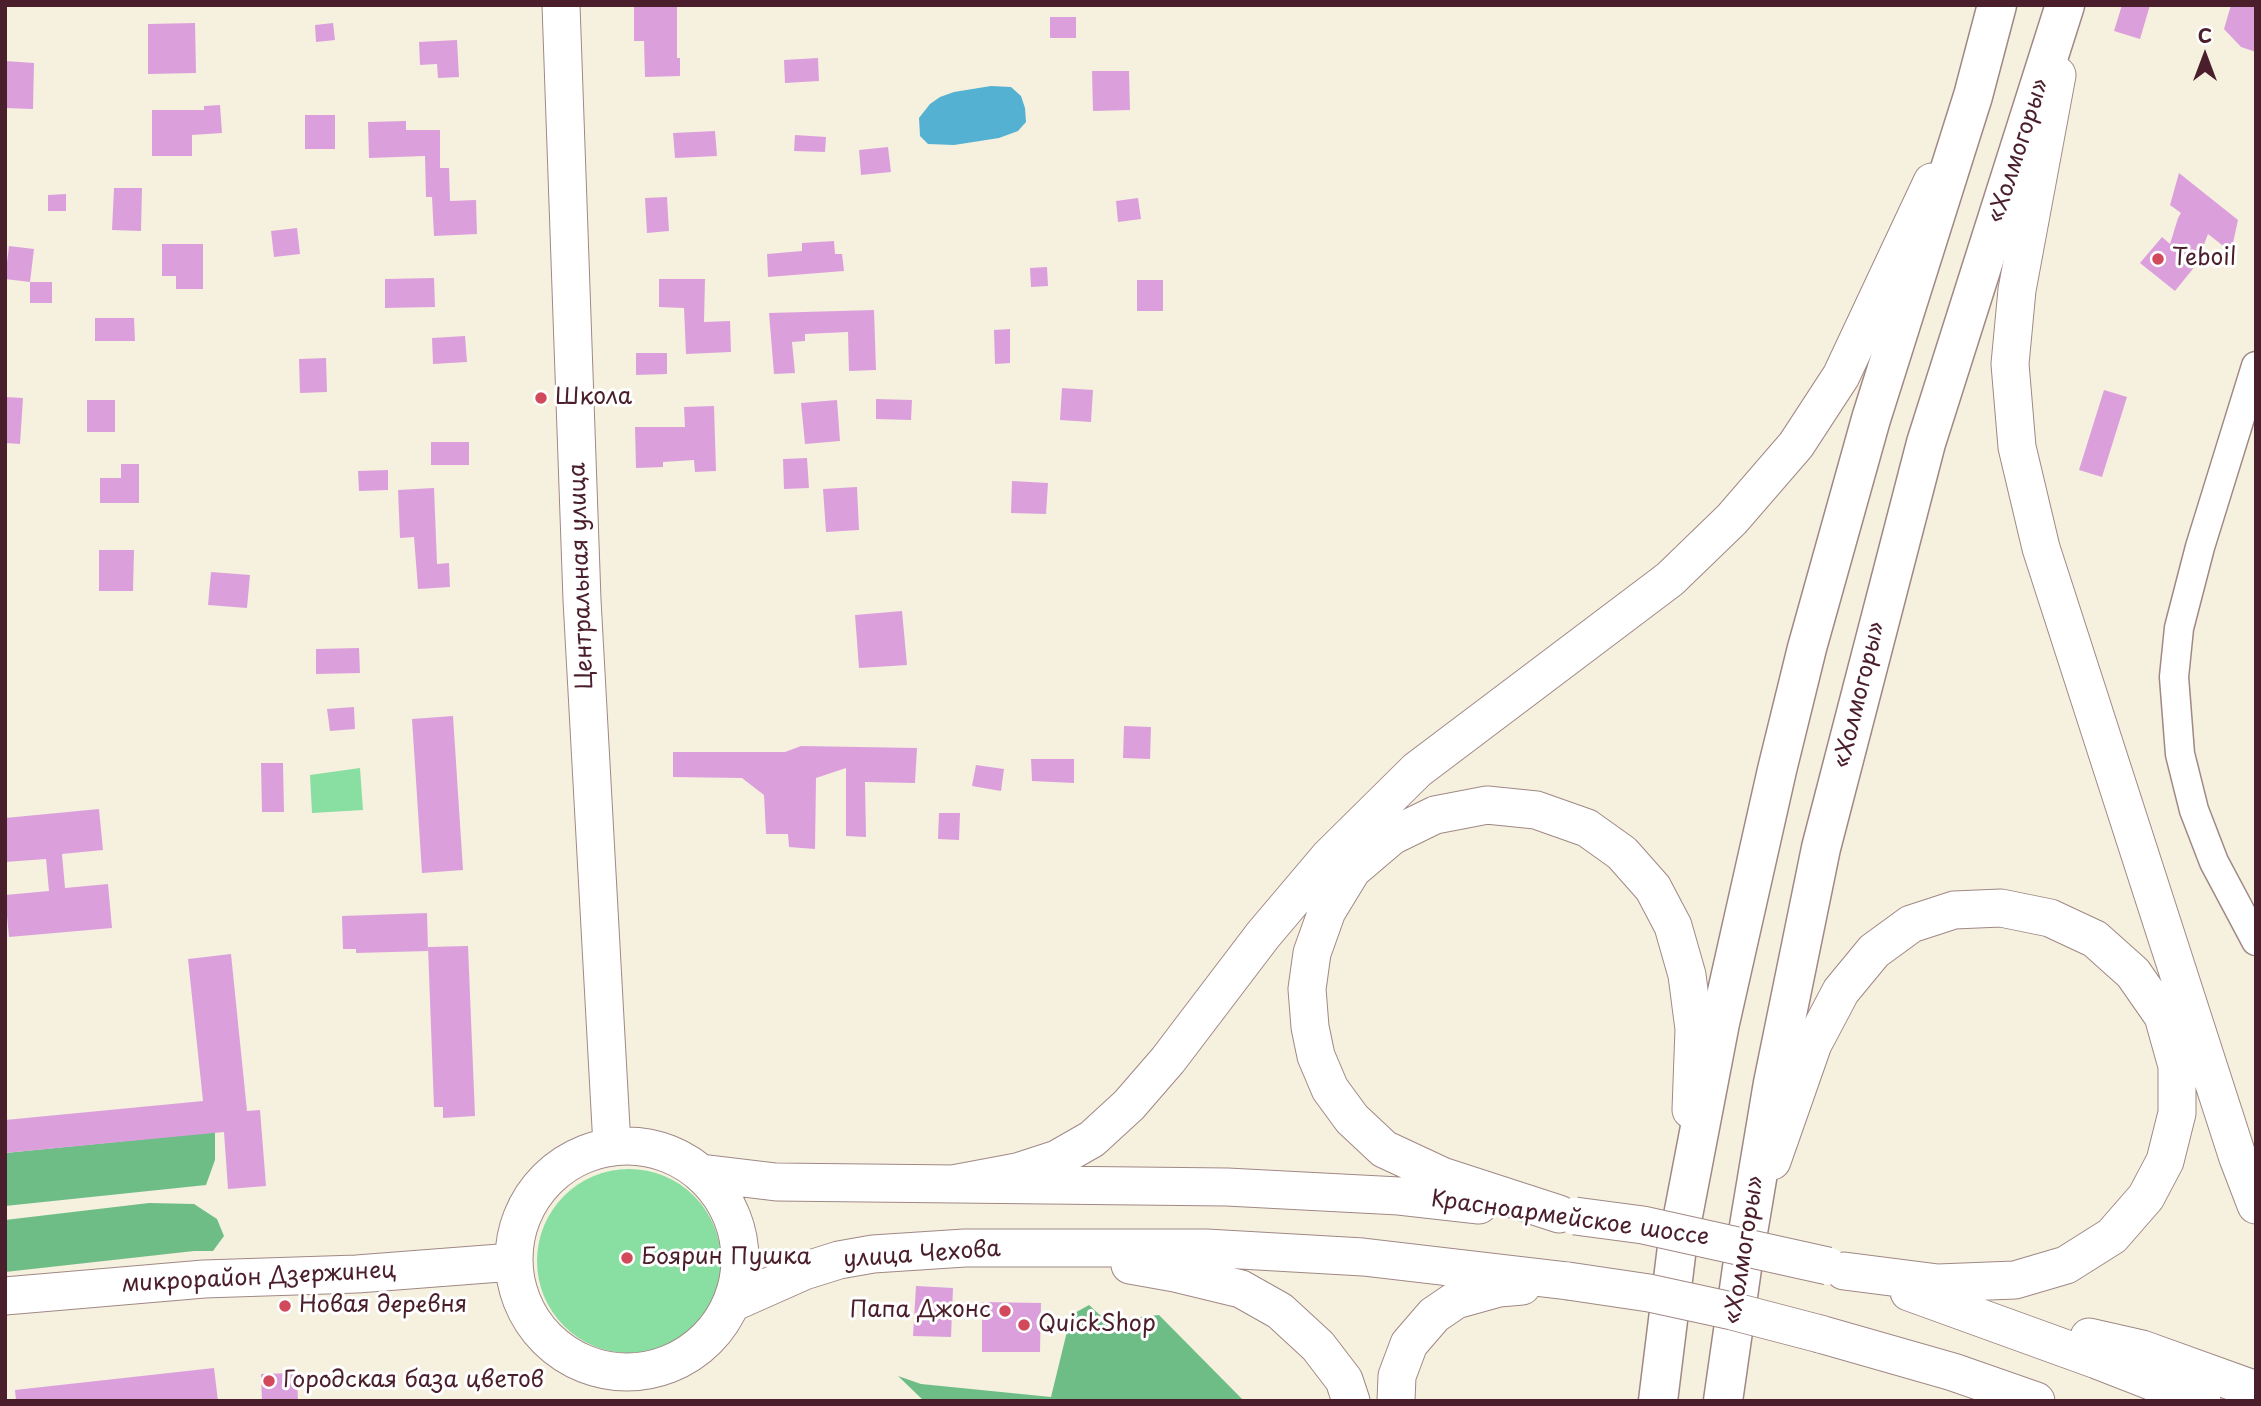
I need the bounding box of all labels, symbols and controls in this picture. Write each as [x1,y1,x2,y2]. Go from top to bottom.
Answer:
north arrow [2170,21,2240,91]
text: С [2198,21,2212,49]
street label: «Холмогоры» [1983,75,2055,227]
place label: Teboil [2172,245,2236,273]
marker: Teboil [2150,251,2166,267]
place label: Школа [555,384,632,412]
marker: Школа [533,390,549,406]
street label: Центральная улица [564,462,600,690]
street label: «Холмогоры» [1828,619,1892,771]
street label: «Холмогоры» [1720,1174,1770,1326]
street label: Красноармейское шоссе [1429,1186,1711,1252]
street label: улица Чехова [842,1236,1002,1274]
place label: Боярин Пушка [641,1244,811,1272]
marker: Боярин Пушка [619,1250,635,1266]
street label: микрорайон Дзержинец [121,1257,397,1299]
place label: Новая деревня [299,1292,467,1320]
place label: Папа Джонс [850,1297,991,1325]
marker: Новая деревня [277,1298,293,1314]
marker: Папа Джонс [997,1303,1013,1319]
place label: QuickShop [1038,1311,1156,1339]
marker: QuickShop [1016,1317,1032,1333]
place label: Городская база цветов [283,1367,544,1395]
marker: Городская база цветов [261,1373,277,1389]

